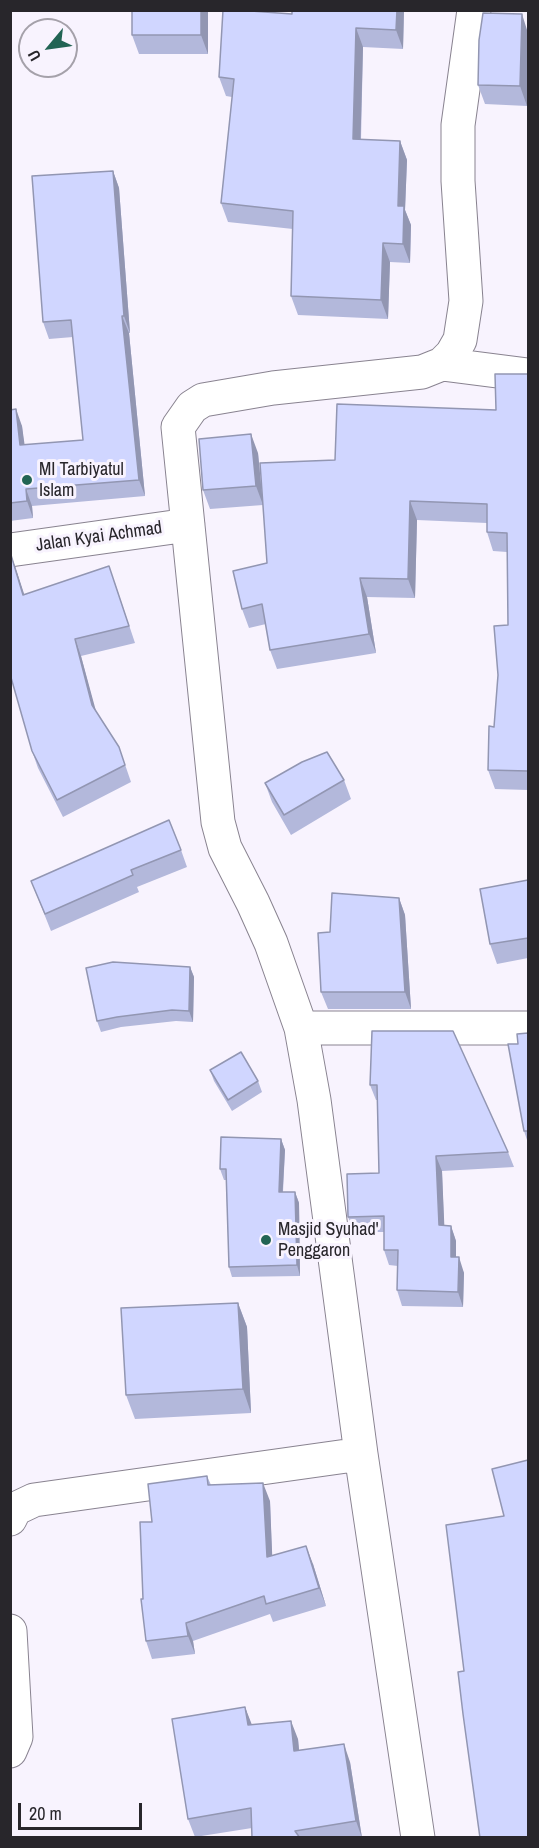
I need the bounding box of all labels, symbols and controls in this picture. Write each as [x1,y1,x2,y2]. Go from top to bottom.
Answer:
north arrow [18,18,78,78]
text: U [22,46,46,65]
place label: MI Tarbiyatul Islam [39,459,124,502]
marker: MI Tarbiyatul Islam [20,473,34,487]
street label: Jalan Kyai Achmad [35,517,163,557]
place label: Masjid Syuhad' Penggaron [278,1219,378,1262]
marker: Masjid Syuhad' Penggaron [259,1233,273,1247]
scale bar [21,1791,146,1829]
text: 20 m [29,1801,62,1826]

